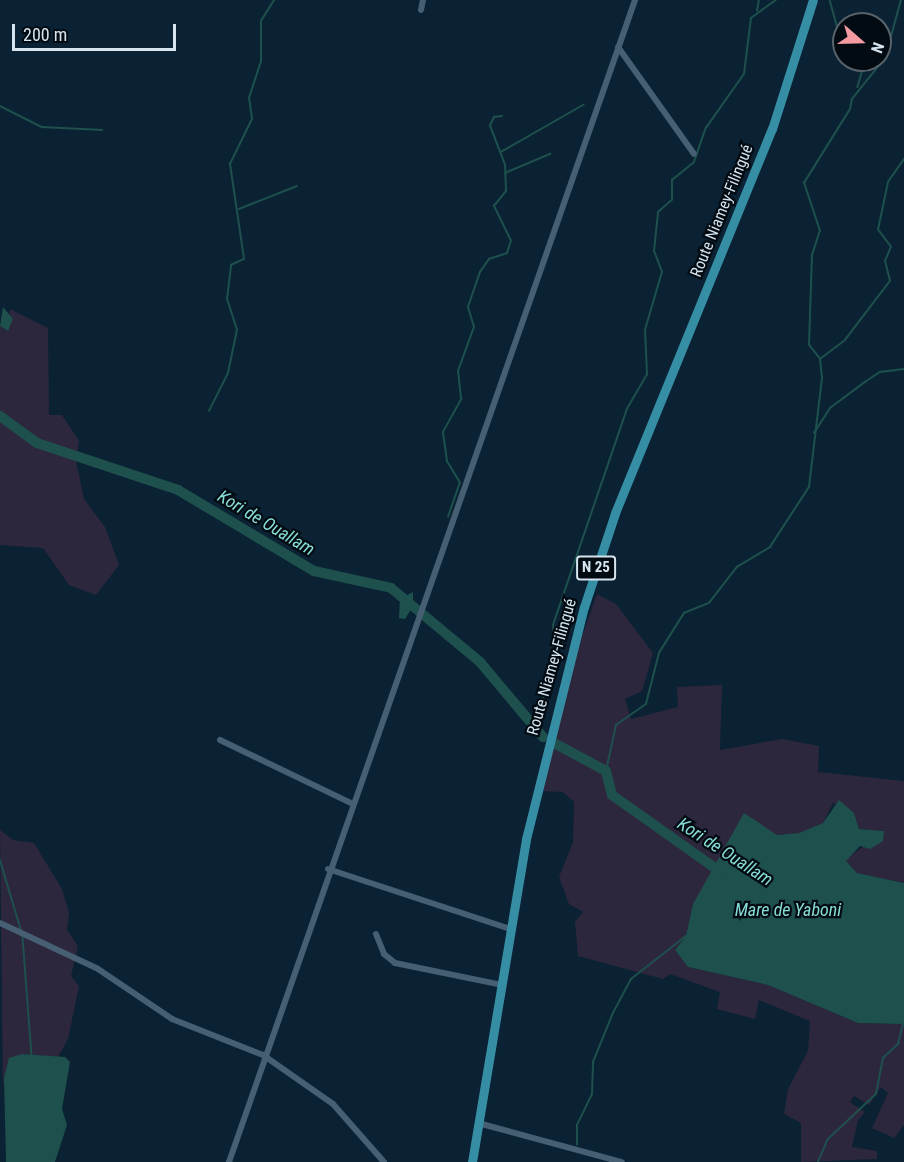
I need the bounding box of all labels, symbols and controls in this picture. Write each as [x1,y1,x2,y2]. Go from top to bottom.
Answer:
scale bar [15,12,178,50]
north arrow [832,12,892,72]
text: 200 m [23,24,67,45]
text: N [867,40,888,55]
street label: Route Niamey-Filingué [687,142,757,280]
water label: Kori de Ouallam [214,486,318,560]
road number: N 25 [575,556,617,580]
street label: Route Niamey-Filingué [523,597,581,737]
water label: Kori de Ouallam [673,813,777,891]
water label: Mare de Yaboni [735,899,841,921]

